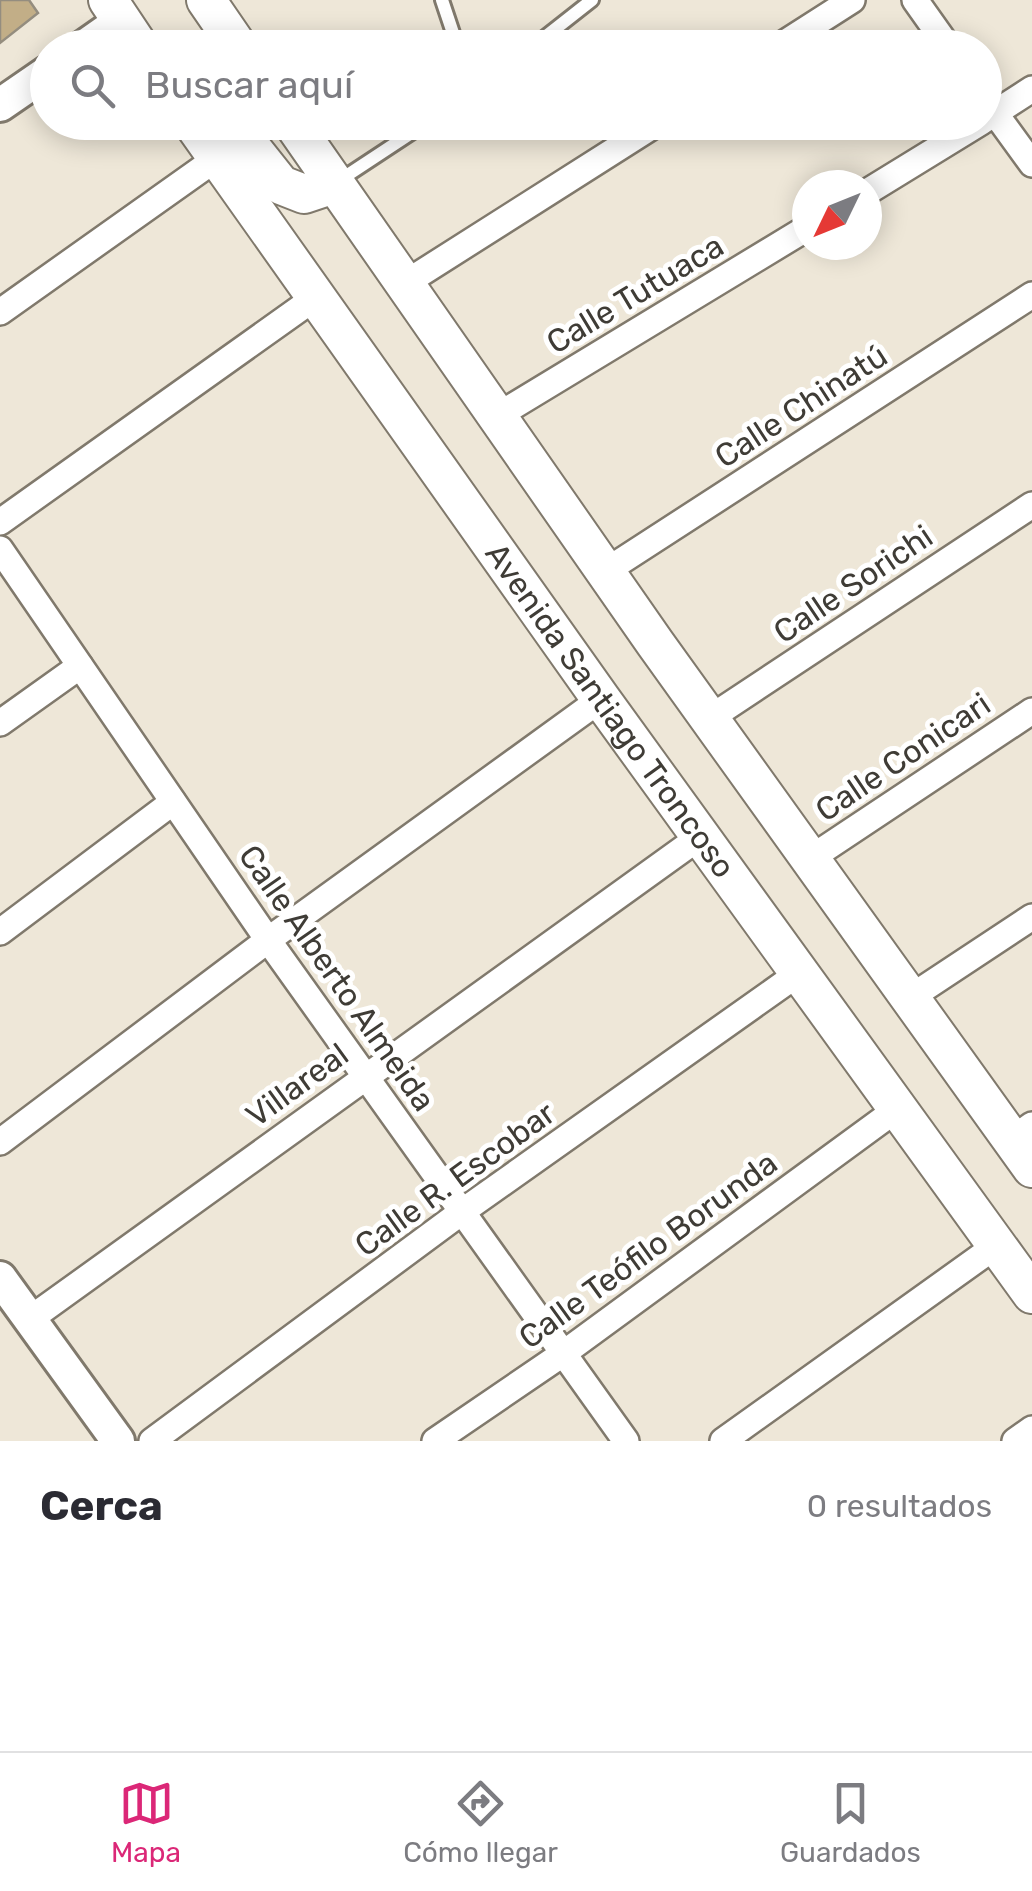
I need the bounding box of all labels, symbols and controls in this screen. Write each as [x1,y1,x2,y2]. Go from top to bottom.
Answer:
search box [30,30,1002,140]
icon: search [65,58,120,113]
text: Buscar aquí [145,62,353,108]
north arrow [792,170,882,260]
street label: Calle Tutuaca [540,226,730,362]
street label: Calle Chinatú [708,336,894,476]
street label: Calle Sorichi [766,517,940,651]
street label: Avenida Santiago Troncoso [478,536,743,885]
street label: Calle Conicari [809,685,997,829]
street label: Calle Alberto Almeida [231,838,443,1118]
street label: Villareal [238,1035,356,1135]
street label: Calle R. Escobar [348,1094,562,1264]
street label: Calle Teófilo Borunda [511,1144,785,1356]
text: Cerca [40,1481,163,1531]
text: 0 resultados [807,1487,992,1525]
tab: Mapa [111,1776,181,1869]
tab: Cómo llegar [403,1776,558,1869]
tab: Guardados [780,1776,921,1869]

